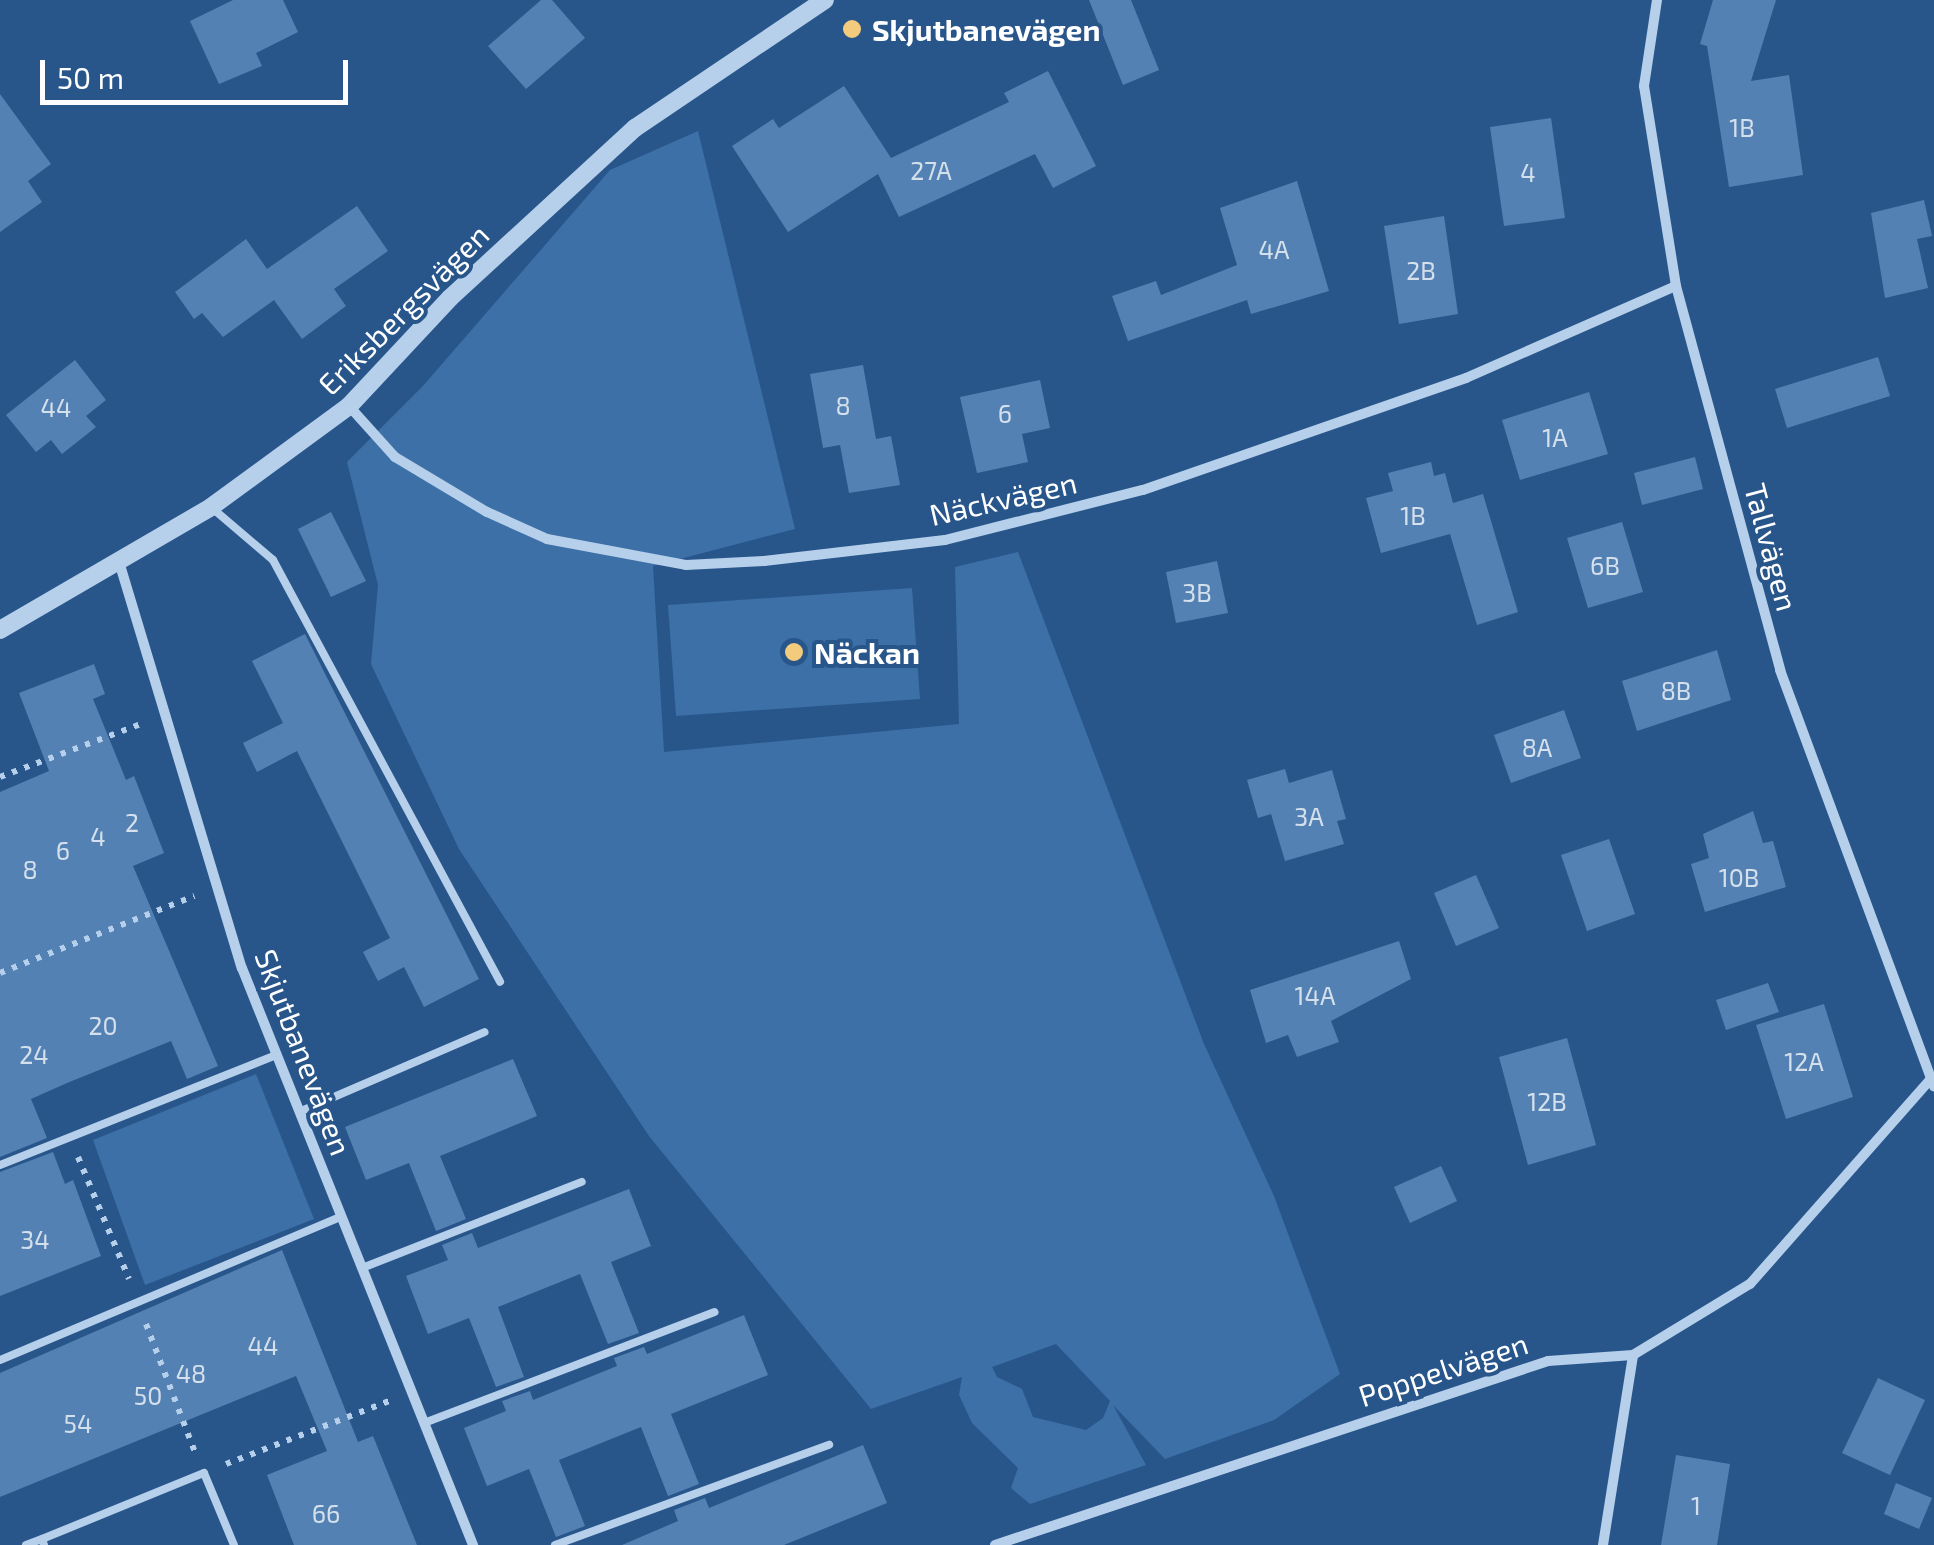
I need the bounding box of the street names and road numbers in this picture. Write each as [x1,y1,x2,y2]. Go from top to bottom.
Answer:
street label: Eriksbergsvägen [310,216,496,402]
street label: Näckvägen [926,464,1080,532]
street label: Tallvägen [1738,479,1806,615]
street label: Skjutbanevägen [248,944,360,1160]
street label: Poppelvägen [1354,1325,1532,1413]

